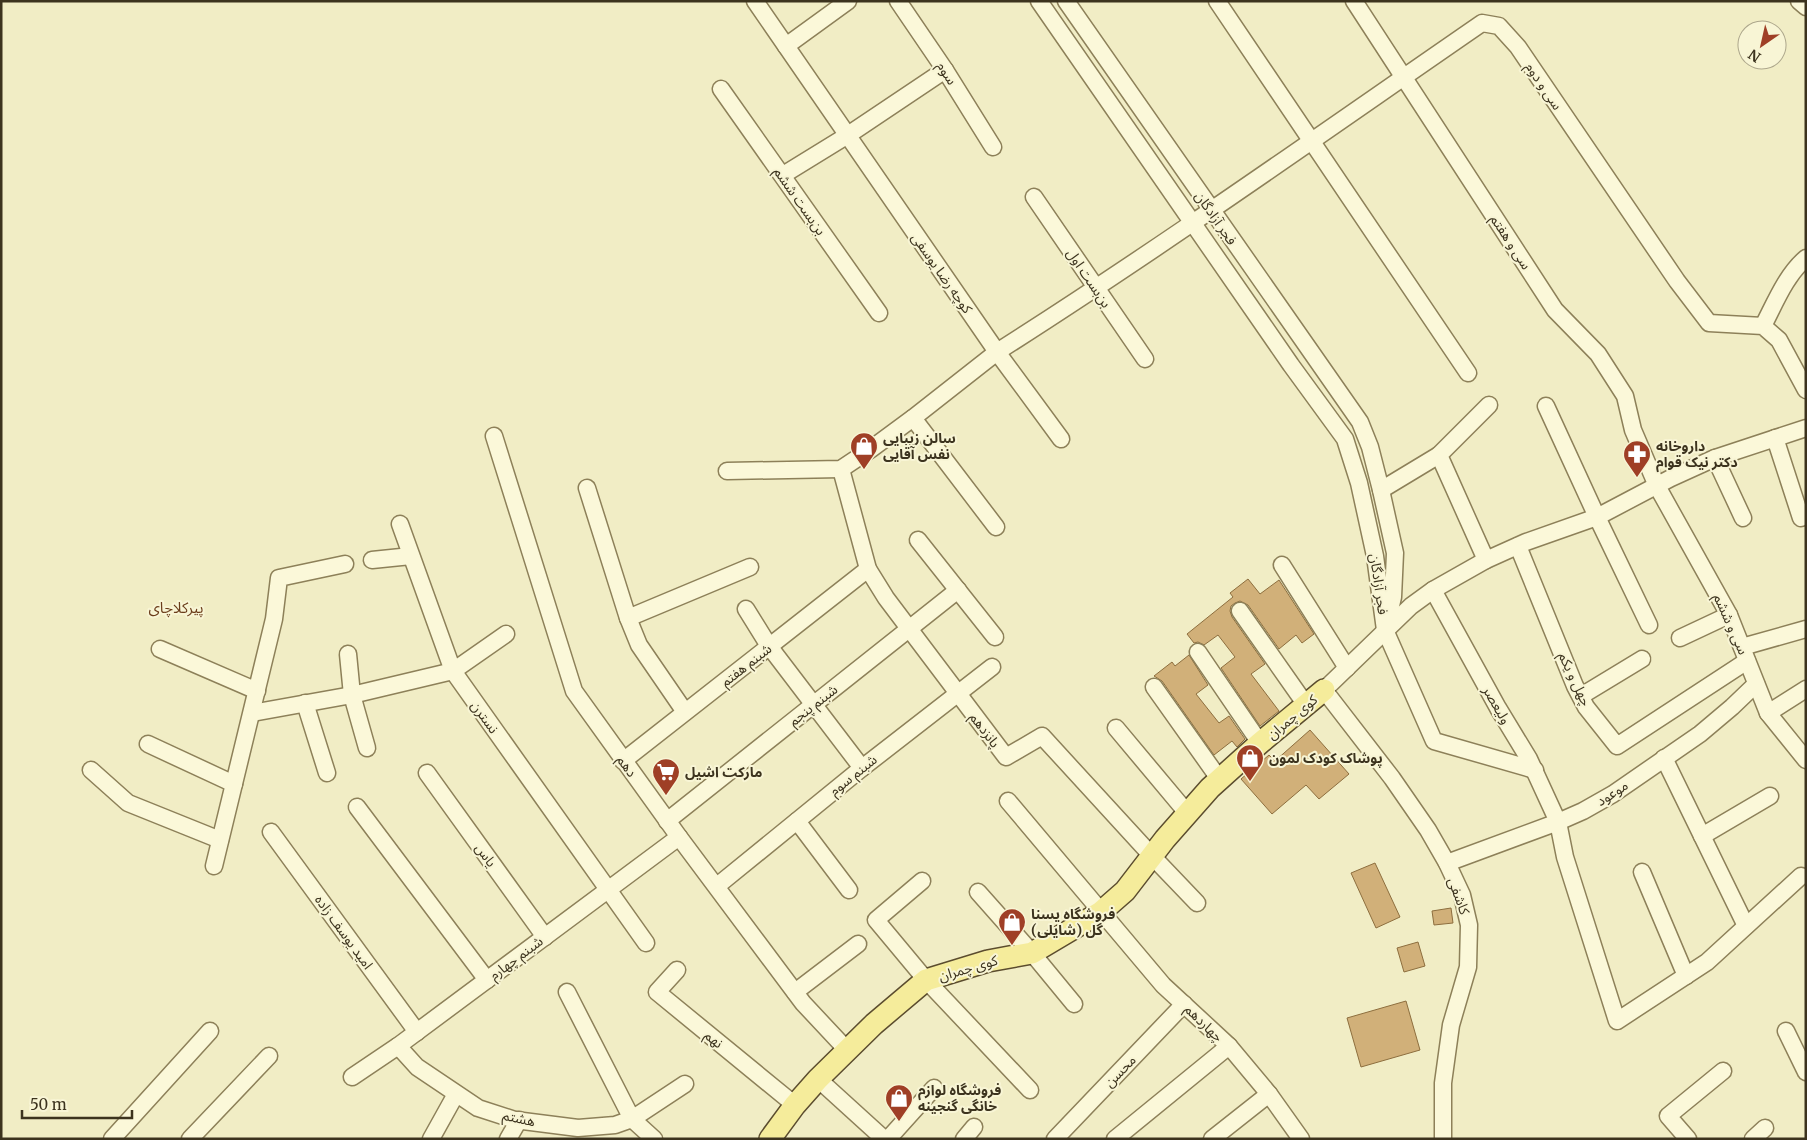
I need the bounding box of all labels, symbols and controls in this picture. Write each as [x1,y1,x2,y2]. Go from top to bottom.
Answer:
north arrow [1737,20,1787,70]
text: N [1745,45,1764,66]
street label: سوم [931,58,961,89]
street label: سی و دوم [1520,59,1567,115]
street label: بن‌بست ششم [768,163,830,240]
street label: فجر آزادگان [1191,188,1241,248]
street label: سی و هفتم [1485,211,1536,274]
street label: کوچه رضا یوسفی [907,229,977,318]
street label: بن‌بست اول [1063,245,1115,311]
place label: سالن زیبایی نفس آقایی [883,429,956,463]
shop icon: سالن زیبایی نفس آقایی [849,431,879,470]
place label: داروخانه دکتر نیک قوام [1656,437,1738,473]
pharmacy icon: داروخانه دکتر نیک قوام [1622,439,1652,478]
street label: فجر آزادگان [1366,552,1392,616]
street label: سی و ششم [1708,591,1752,658]
district label: پیرکلاچای [148,598,204,618]
street label: شبنم هفتم [717,639,776,692]
street label: چهل و یکم [1553,649,1595,710]
street label: شبنم پنجم [785,680,842,731]
street label: ولیعصر [1478,682,1515,727]
street label: کوی چمران [1263,690,1322,744]
street label: نسترن [467,697,503,737]
street label: پانزدهم [964,709,1004,752]
shop icon: پوشاک کودک لمون [1235,743,1265,782]
place label: پوشاک کودک لمون [1269,749,1383,768]
street label: شبنم سوم [826,750,882,801]
street label: دهم [611,752,641,782]
supermarket icon: مارکت اشیل [651,757,681,796]
place label: مارکت اشیل [685,763,762,781]
street label: موعود [1593,776,1631,810]
street label: یاس [471,840,501,870]
street label: کاشفی [1444,875,1474,917]
street label: امید یوسف زاده [311,891,377,973]
place label: فروشگاه یسنا گل (شایلی) [1031,905,1115,939]
shop icon: فروشگاه یسنا گل (شایلی) [997,907,1027,946]
street label: شبنم چهارم [486,932,548,986]
street label: کوی چمران [936,951,1000,986]
street label: چهاردهم [1180,1000,1227,1047]
street label: نهم [700,1026,727,1054]
street label: محسن [1100,1051,1140,1091]
place label: فروشگاه لوازم خانگی گنجینه [918,1081,1001,1115]
shop icon: فروشگاه لوازم خانگی گنجینه [884,1083,914,1122]
scale bar [22,1088,132,1120]
text: 50 m [30,1095,67,1114]
street label: هشتم [501,1106,537,1132]

